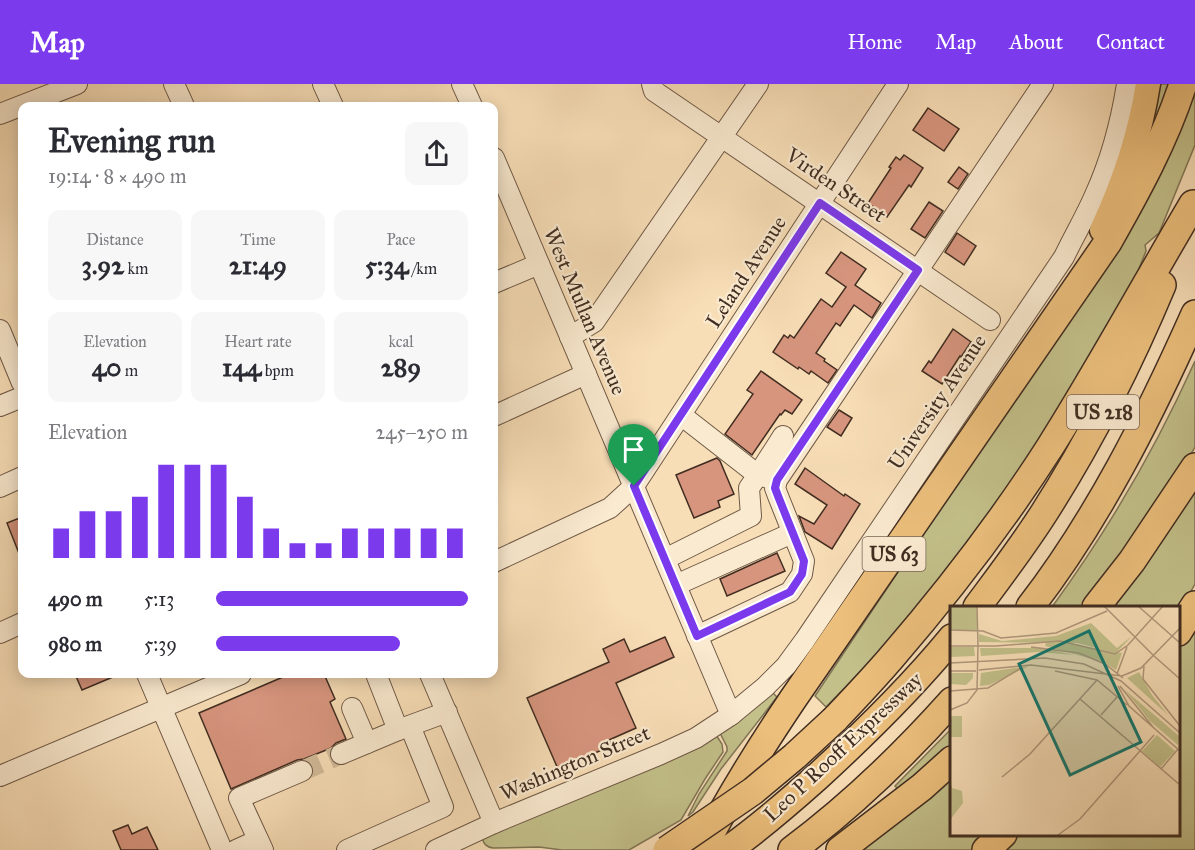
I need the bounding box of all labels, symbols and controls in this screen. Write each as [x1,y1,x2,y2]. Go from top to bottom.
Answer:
text: Map [30,25,85,60]
text: Home [847,29,902,55]
text: Map [935,29,976,55]
text: About [1009,29,1063,55]
text: Contact [1096,29,1165,55]
text: Evening run [48,121,215,161]
button: share [405,122,468,185]
street label: Virden Street [780,141,892,228]
text: 19:14 · 8 × 490 m [48,164,187,188]
street label: Leland Avenue [700,211,792,333]
street label: West Mullan Avenue [538,223,632,399]
text: Distance [86,230,144,249]
text: Time [240,230,276,249]
text: Pace [386,230,416,249]
text: 3.92 [82,249,124,281]
text: 21:49 [229,249,287,281]
text: 5:34 [365,249,408,281]
text: km [124,259,148,278]
text: /km [408,259,437,278]
street label: University Avenue [882,329,992,475]
text: Elevation [83,332,147,351]
text: Heart rate [224,332,292,351]
text: kcal [388,332,414,351]
text: 40 [92,351,121,383]
text: 144 [222,351,261,383]
text: 289 [381,351,421,383]
text: m [121,361,138,380]
text: bpm [261,361,294,380]
road number: US 218 [1067,395,1139,429]
text: Elevation [48,420,127,444]
text: 245–250 m [375,420,468,444]
pin [608,424,659,486]
icon: arrive [617,433,650,466]
road number: US 63 [862,537,926,571]
text: 490 m [48,587,103,611]
text: 5:13 [144,587,174,611]
inset map [950,606,1180,835]
text: 980 m [48,632,102,656]
text: 5:39 [144,632,177,656]
street label: Leo P Rooff Expressway [758,666,929,827]
street label: Washington Street [496,719,654,806]

